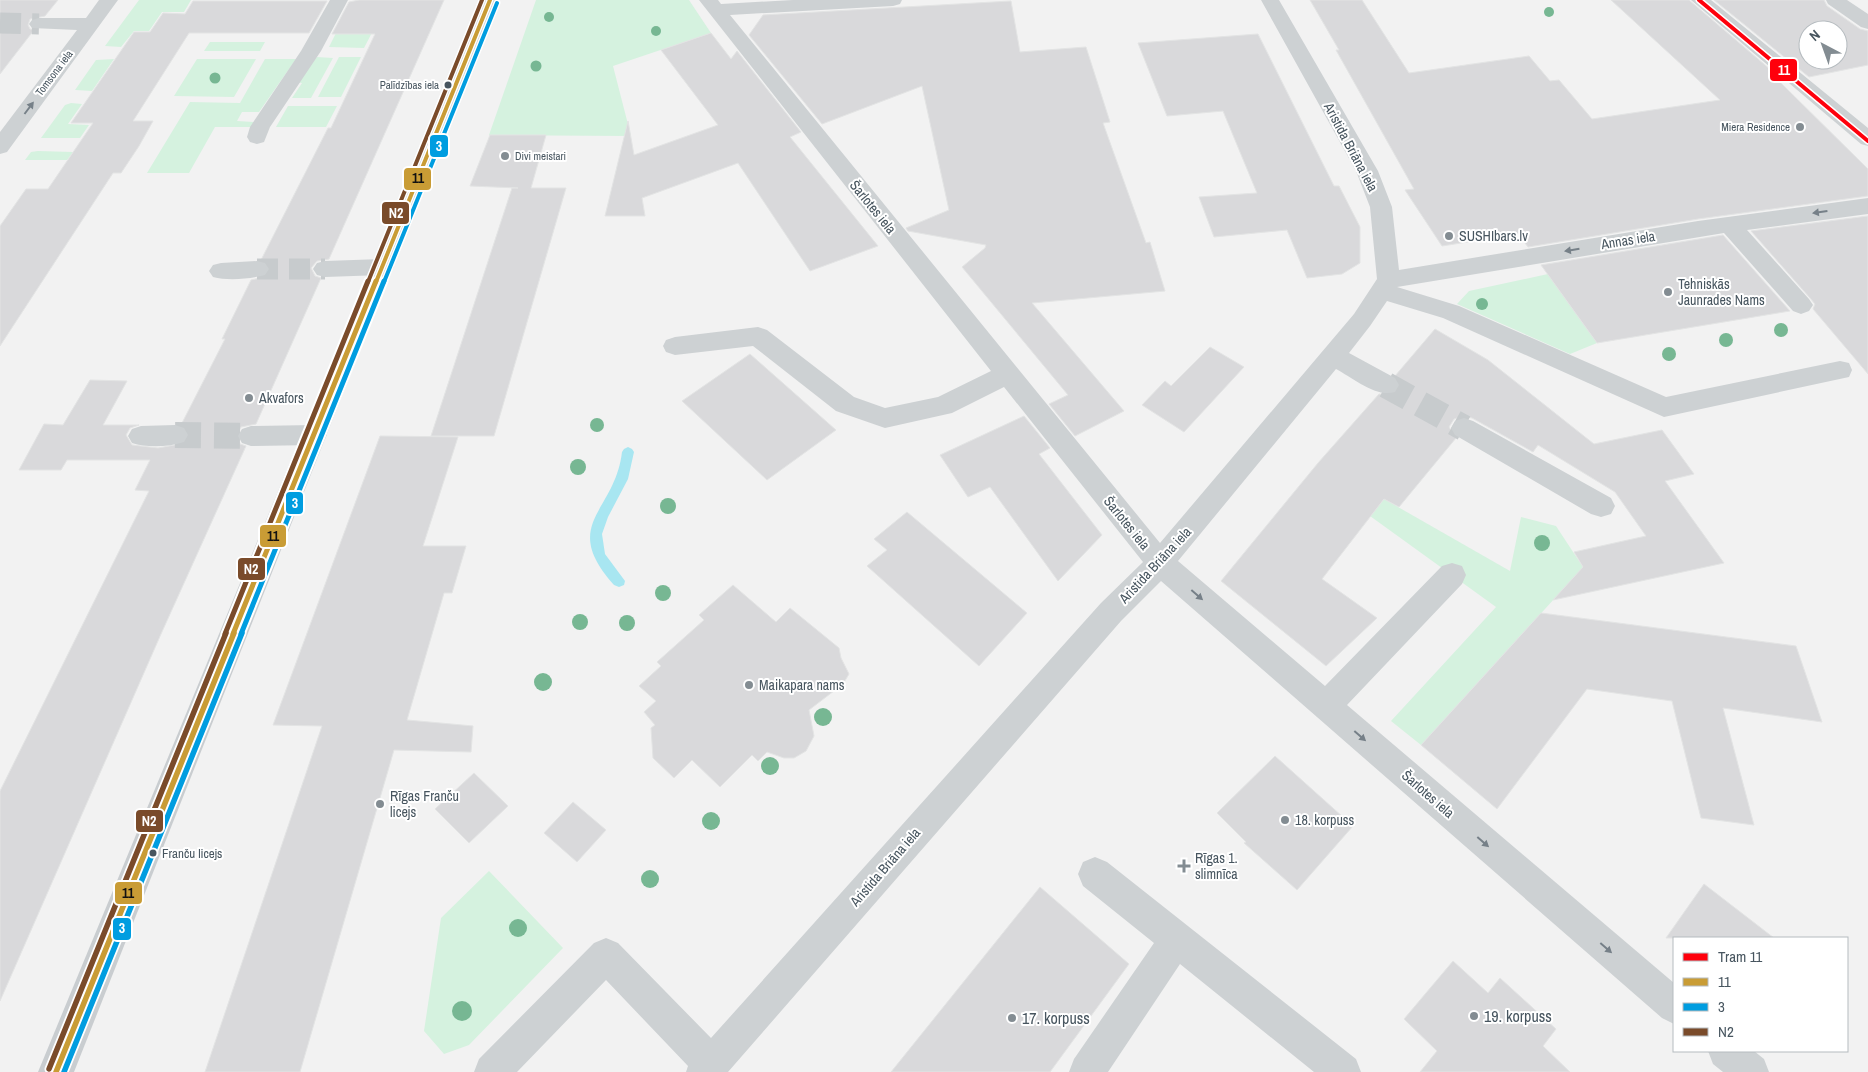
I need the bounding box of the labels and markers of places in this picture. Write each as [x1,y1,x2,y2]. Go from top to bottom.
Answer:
place label: Palīdzības iela [380,78,439,92]
marker: Palīdzības iela [443,80,453,90]
place label: Miera Residence [1721,120,1790,134]
marker: Miera Residence [1794,121,1806,133]
place label: Divi meistari [515,149,566,163]
marker: Divi meistari [499,150,511,162]
place label: SUSHIbars.lv [1459,227,1528,245]
marker: SUSHIbars.lv [1443,230,1455,242]
place label: Tehniskās Jaunrades Nams [1678,275,1765,309]
marker: Tehniskās Jaunrades Nams [1662,286,1674,298]
place label: Akvafors [258,389,304,407]
marker: Akvafors [243,392,255,404]
place label: Maikapara nams [759,676,845,694]
marker: Maikapara nams [743,679,755,691]
place label: Rīgas Franču licejs [390,787,459,821]
marker: Rīgas Franču licejs [374,798,386,810]
place label: 18. korpuss [1295,811,1355,829]
marker: 18. korpuss [1279,814,1291,826]
place label: Franču licejs [162,845,222,862]
marker: Franču licejs [148,848,158,858]
place label: Rīgas 1. slimnīca [1195,849,1238,883]
marker: Rīgas 1. slimnīca [1177,859,1191,873]
place label: 19. korpuss [1484,1005,1552,1027]
place label: 17. korpuss [1022,1007,1090,1029]
marker: 19. korpuss [1468,1010,1480,1022]
marker: 17. korpuss [1006,1012,1018,1024]

